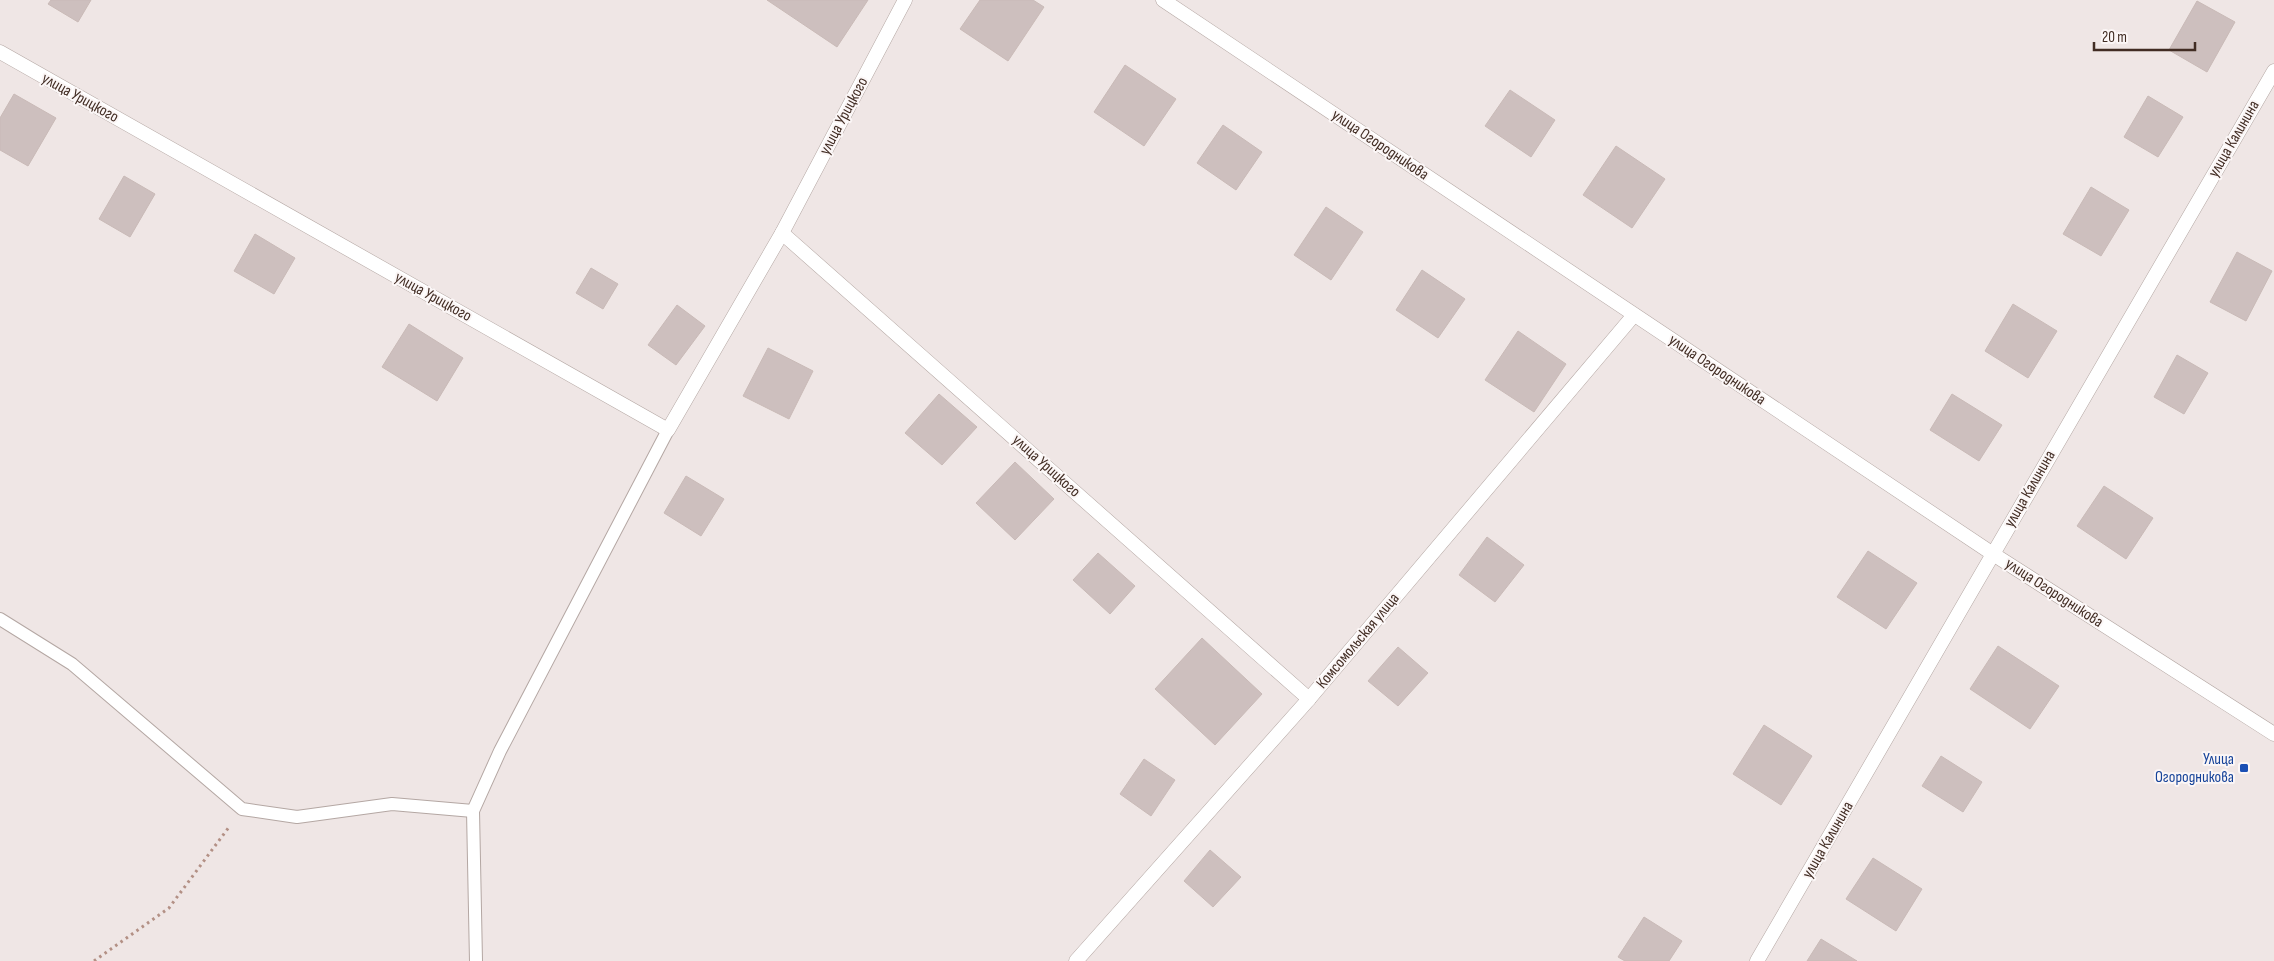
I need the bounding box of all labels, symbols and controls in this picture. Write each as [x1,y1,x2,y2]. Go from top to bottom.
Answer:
scale bar [2094,20,2195,52]
text: 20 m [2102,28,2127,47]
street label: улица Урицкого [38,69,122,127]
street label: улица Урицкого [816,74,872,158]
street label: улица Калинина [2204,97,2264,181]
street label: улица Огородникова [1328,106,1432,184]
street label: улица Урицкого [391,268,475,326]
street label: улица Огородникова [1665,331,1769,409]
street label: улица Урицкого [1008,431,1084,501]
street label: улица Калинина [2000,447,2060,531]
street label: улица Огородникова [2002,554,2106,632]
street label: Комсомольская улица [1312,589,1404,693]
place label: Улица Огородникова [2155,750,2234,787]
marker: Улица Огородникова [2238,762,2250,774]
street label: улица Калинина [1798,798,1858,882]

